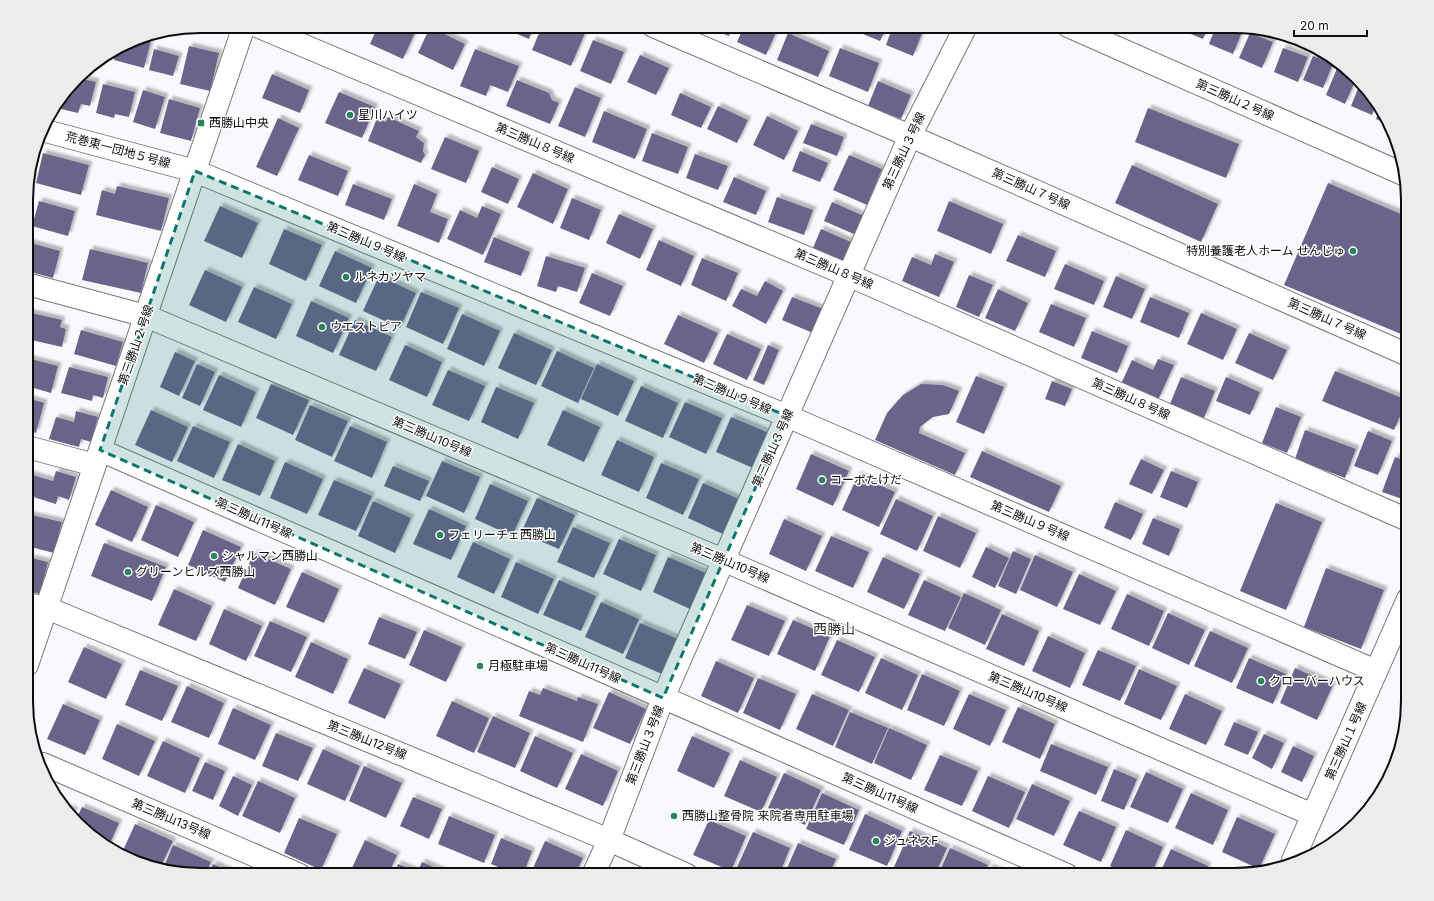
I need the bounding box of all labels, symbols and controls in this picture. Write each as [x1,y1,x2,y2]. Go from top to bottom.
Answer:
scale bar [1294,12,1367,38]
text: 20 m [1300,18,1329,33]
street label: 第三勝山２号線 [1194,76,1277,123]
place label: 星川ハイツ [358,107,418,122]
marker: 星川ハイツ [345,110,355,120]
street label: 第三勝山３号線 [879,110,928,192]
place label: 西勝山中央 [209,115,269,130]
marker: 西勝山中央 [196,118,206,128]
street label: 第三勝山８号線 [494,119,577,166]
street label: 荒巻東一団地５号線 [64,128,172,171]
street label: 第三勝山７号線 [990,165,1073,212]
street label: 第三勝山９号線 [325,218,408,265]
place label: 特別養護老人ホーム せんじゅ [1186,243,1345,258]
street label: 第三勝山８号線 [793,245,876,292]
marker: 特別養護老人ホーム せんじゅ [1348,246,1358,256]
place label: ルネカツヤマ [354,269,426,284]
marker: ルネカツヤマ [341,272,351,282]
street label: 第三勝山７号線 [1286,295,1369,342]
street label: 第三勝山２号線 [115,303,156,387]
place label: ウエストピア [330,319,402,334]
marker: ウエストピア [317,322,327,332]
street label: 第三勝山９号線 [691,370,774,417]
street label: 第三勝山８号線 [1090,375,1173,422]
street label: 第三勝山３号線 [749,406,796,489]
street label: 第三勝山10号線 [390,413,474,460]
place label: コーポたけだ [830,472,902,487]
marker: コーポたけだ [817,475,827,485]
street label: 第三勝山11号線 [214,494,295,541]
street label: 第三勝山９号線 [989,497,1072,544]
place label: フェリーチェ西勝山 [448,527,556,542]
marker: フェリーチェ西勝山 [435,530,445,540]
street label: 第三勝山10号線 [688,539,772,586]
place label: シャルマン西勝山 [222,548,318,563]
marker: シャルマン西勝山 [209,551,219,561]
place label: グリーンヒルズ西勝山 [136,564,255,579]
marker: グリーンヒルズ西勝山 [123,567,133,577]
district label: 西勝山 [813,620,855,637]
street label: 第三勝山11号線 [543,639,624,686]
place label: 月極駐車場 [488,658,548,673]
marker: 月極駐車場 [475,661,485,671]
street label: 第三勝山10号線 [986,668,1070,715]
place label: クローバーハウス [1269,673,1365,688]
marker: クローバーハウス [1256,676,1266,686]
street label: 第三勝山１号線 [1322,699,1369,782]
street label: 第三勝山３号線 [622,703,667,787]
street label: 第三勝山12号線 [325,717,409,762]
street label: 第三勝山11号線 [840,769,921,816]
street label: 第三勝山13号線 [129,795,213,842]
place label: 西勝山整骨院 来院者専用駐車場 [682,808,853,823]
marker: 西勝山整骨院 来院者専用駐車場 [669,811,679,821]
place label: ジュネスF [884,833,938,848]
marker: ジュネスF [871,836,881,846]

